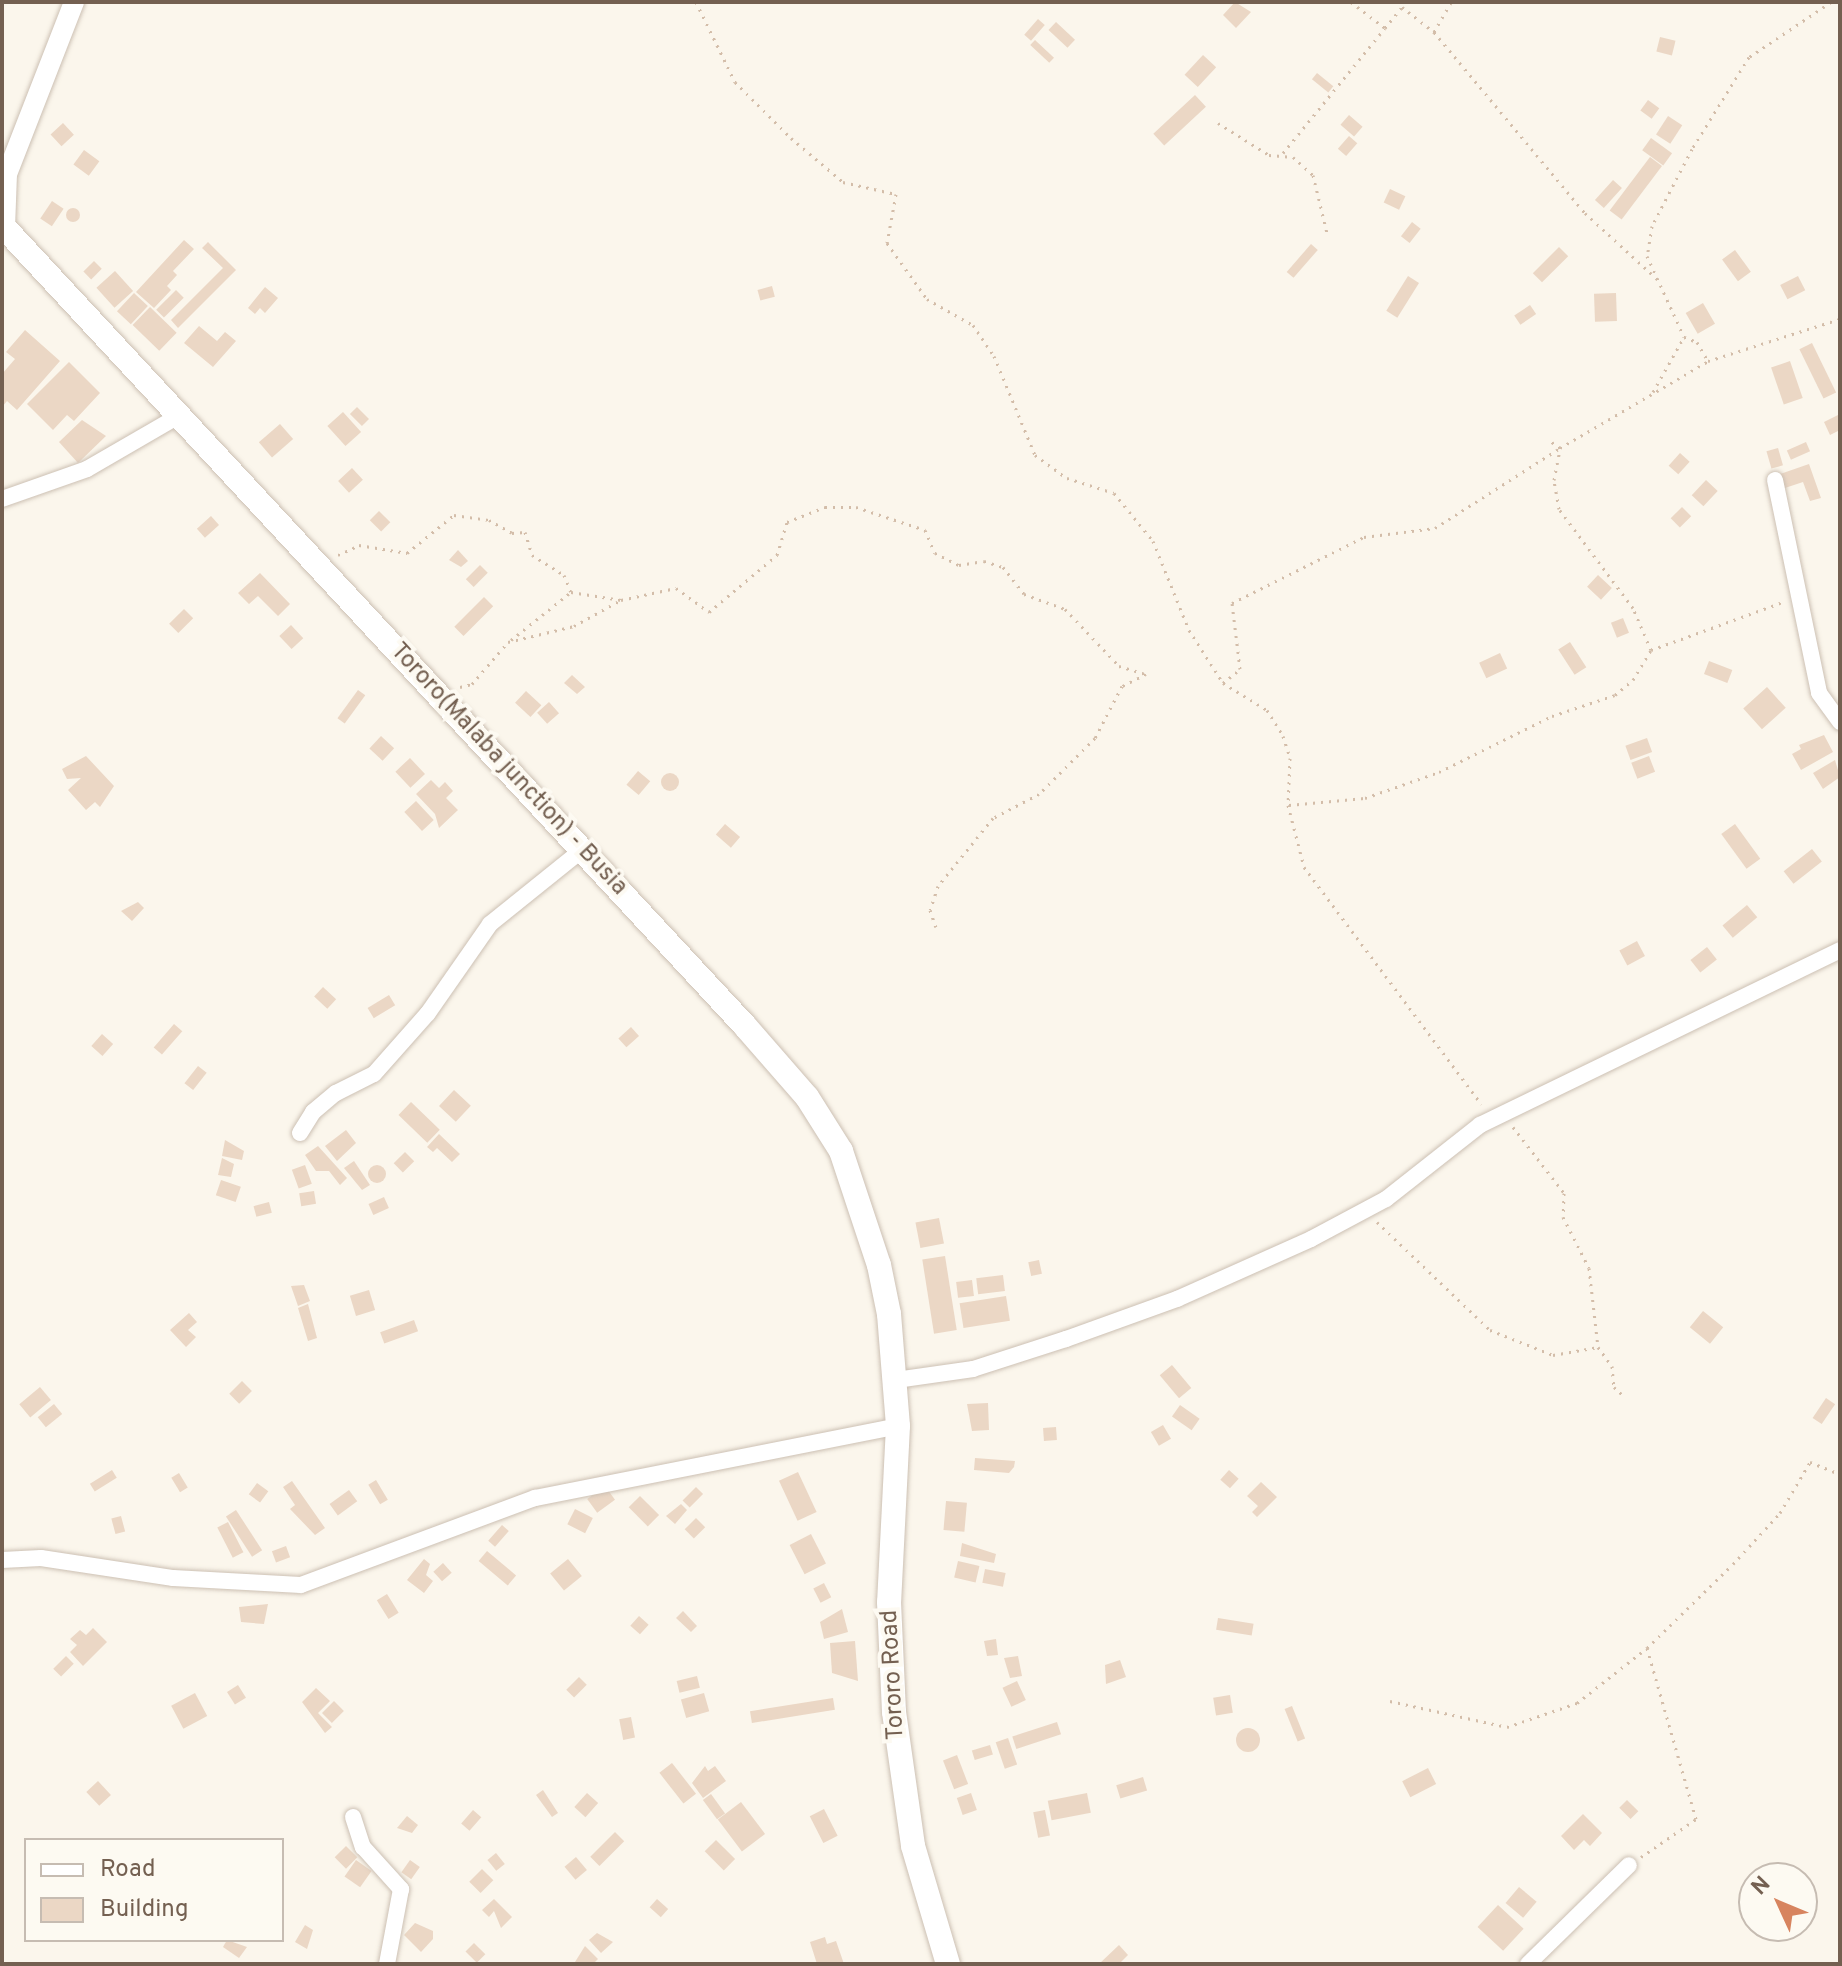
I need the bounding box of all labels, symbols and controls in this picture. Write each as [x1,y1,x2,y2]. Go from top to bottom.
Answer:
street label: Tororo(Malaba junction) - Busia [383,638,633,902]
street label: Tororo Road [876,1609,912,1741]
legend [24,1838,284,1942]
text: Road [100,1855,156,1885]
north arrow [1738,1862,1818,1942]
text: N [1747,1871,1777,1901]
text: Building [100,1895,189,1925]

